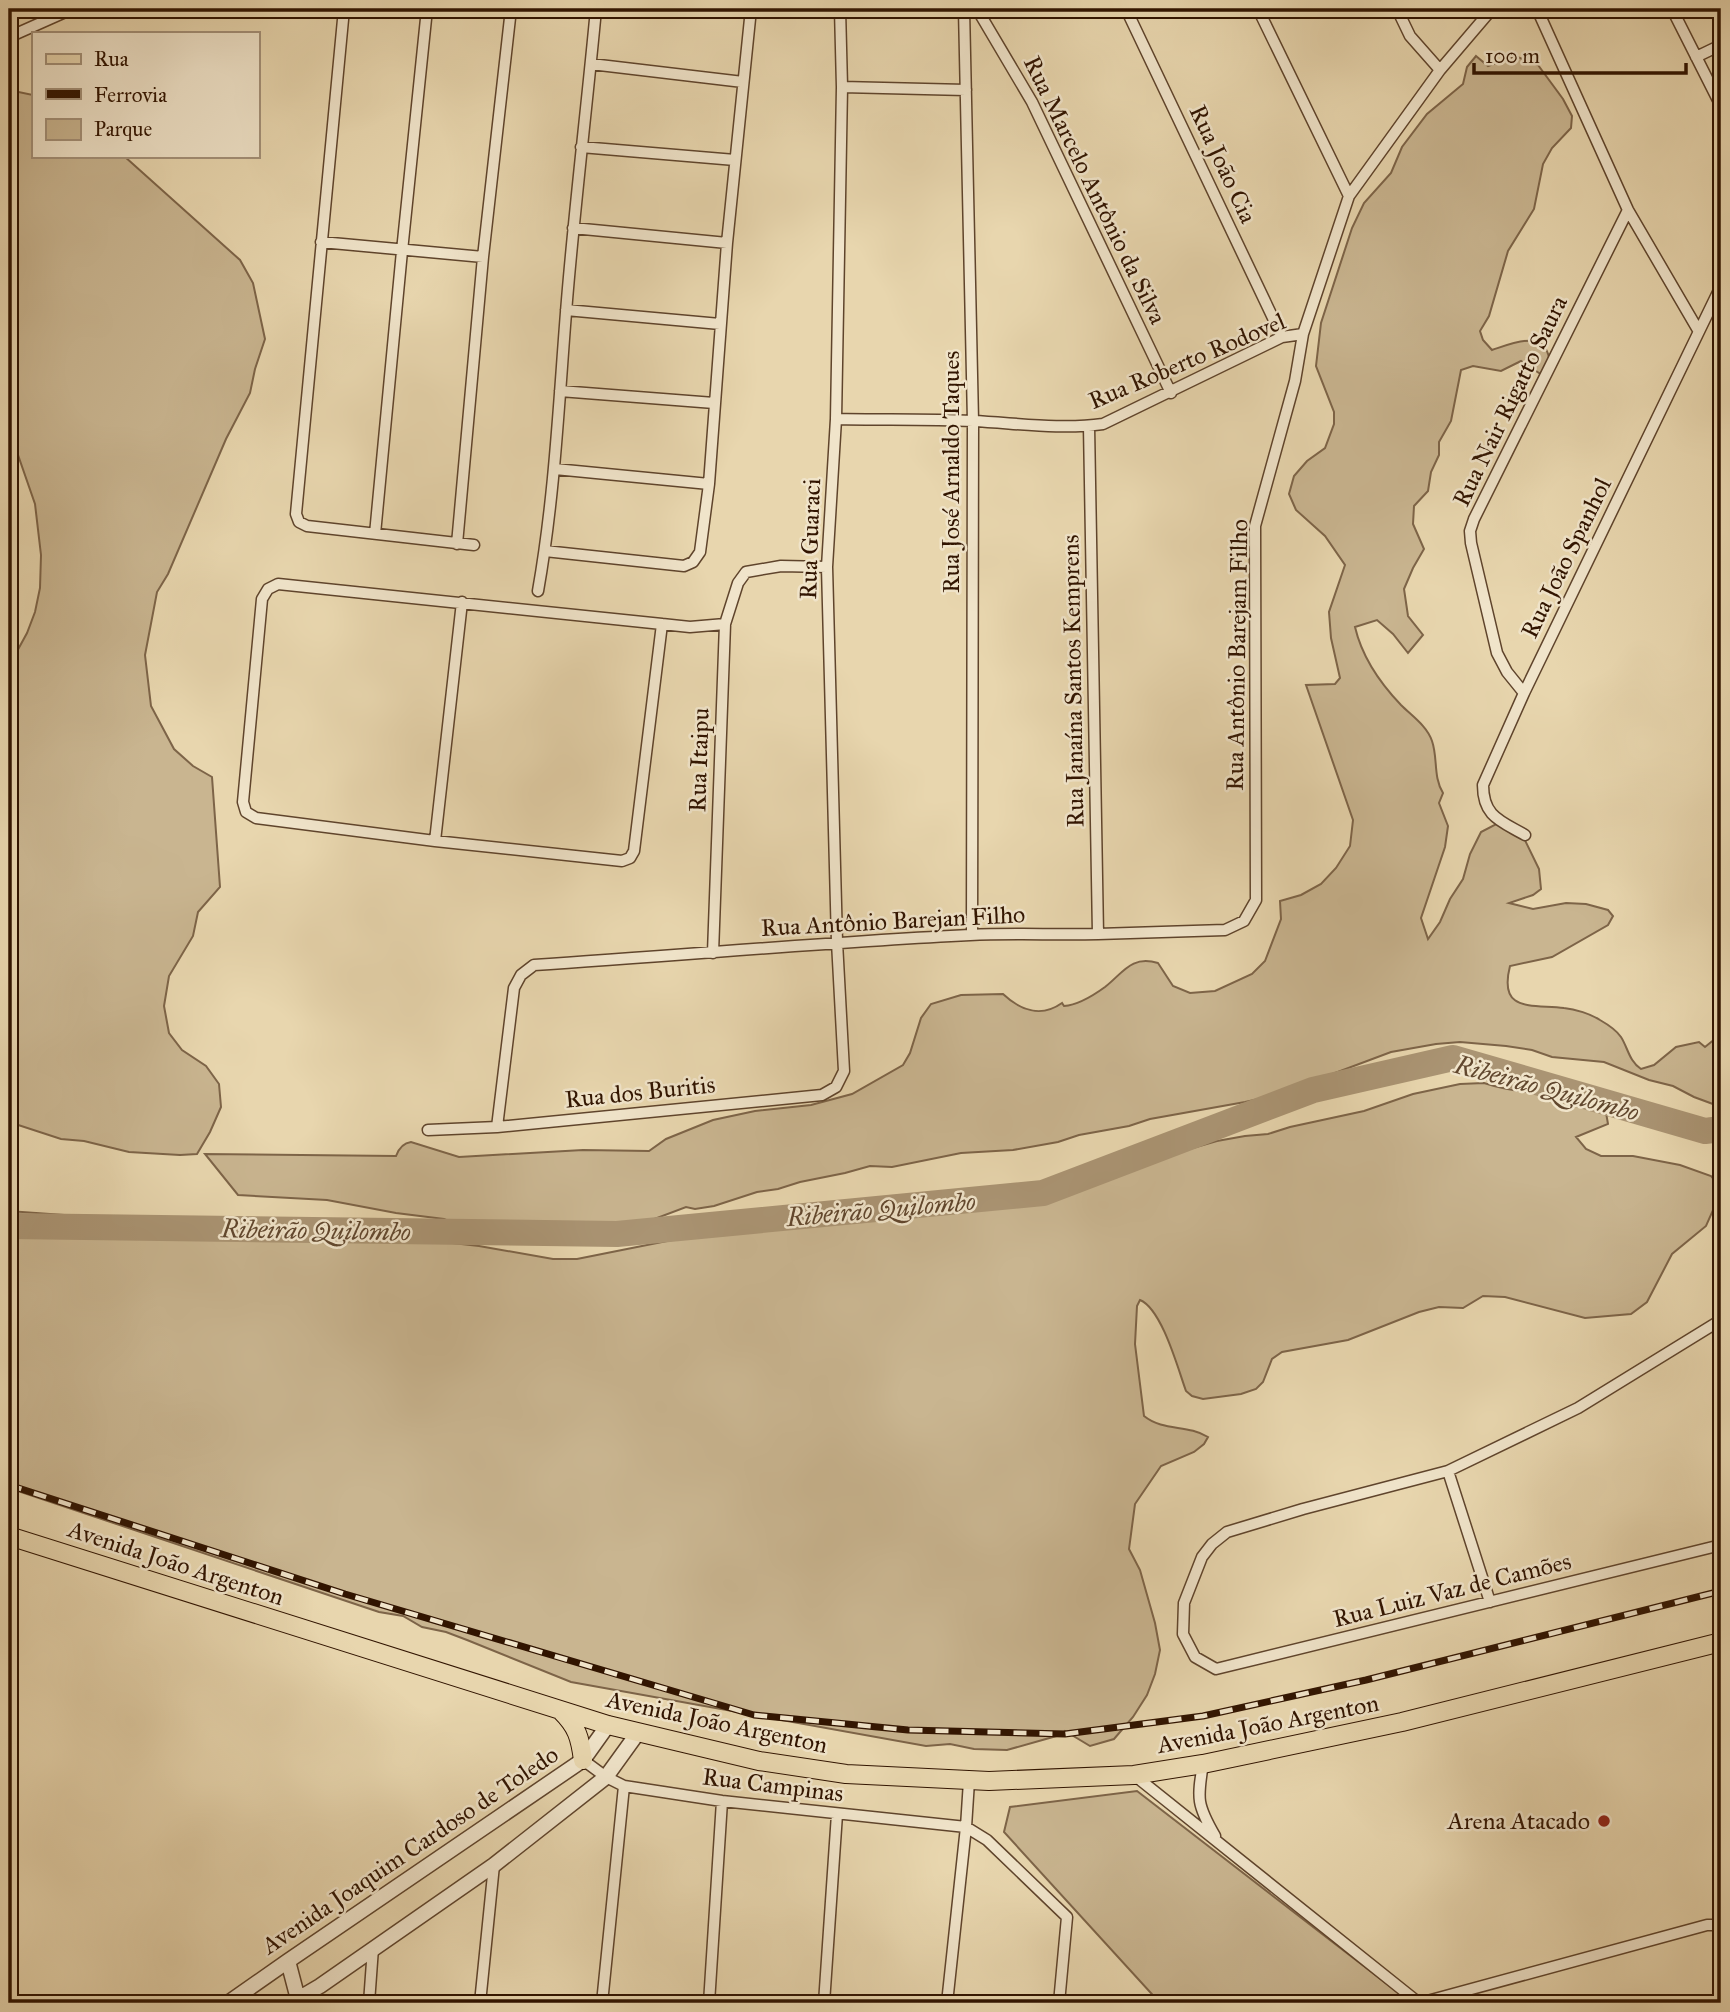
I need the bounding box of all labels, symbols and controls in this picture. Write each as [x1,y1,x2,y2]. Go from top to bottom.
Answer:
legend [32,32,259,158]
scale bar [1474,32,1686,76]
text: 100 m [1485,43,1540,69]
text: Rua [94,46,129,72]
street label: Rua Marcelo Antônio da Silva [1017,51,1173,330]
text: Ferrovia [94,82,167,108]
street label: Rua João Cia [1183,100,1264,229]
text: Parque [94,116,153,142]
street label: Rua Nair Rigatto Saura [1446,290,1574,511]
street label: Rua Roberto Rodovel [1084,306,1290,416]
street label: Rua José Arnaldo Taques [936,351,966,593]
street label: Rua João Spanhol [1514,472,1618,643]
street label: Rua Guaraci [793,478,827,600]
street label: Rua Antônio Barejam Filho [1220,519,1254,791]
street label: Rua Janaína Santos Kemprens [1055,534,1091,828]
street label: Rua Itaipu [682,707,716,813]
street label: Rua Antônio Barejan Filho [760,899,1026,943]
water label: Ribeirão Quilombo [1450,1048,1643,1128]
street label: Rua dos Buritis [563,1069,717,1115]
water label: Ribeirão Quilombo [784,1185,977,1233]
water label: Ribeirão Quilombo [220,1212,411,1248]
street label: Avenida João Argenton [63,1514,288,1612]
street label: Rua Luiz Vaz de Camões [1330,1546,1574,1634]
street label: Avenida João Argenton [603,1684,830,1760]
street label: Avenida João Argenton [1154,1688,1381,1760]
street label: Avenida Joaquim Cardoso de Toledo [255,1739,564,1961]
street label: Rua Campinas [701,1761,845,1809]
place label: Arena Atacado [1447,1806,1590,1836]
marker: Arena Atacado [1596,1813,1612,1829]

